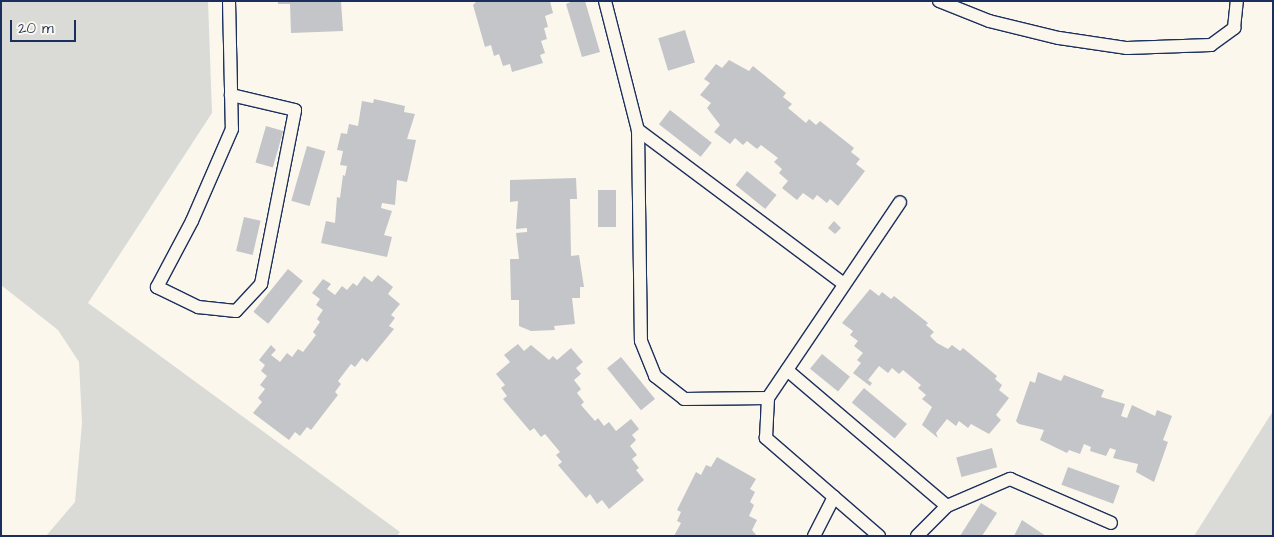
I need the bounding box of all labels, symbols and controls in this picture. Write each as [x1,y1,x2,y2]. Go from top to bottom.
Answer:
scale bar [12,10,79,42]
text: 20 m [18,18,54,39]

